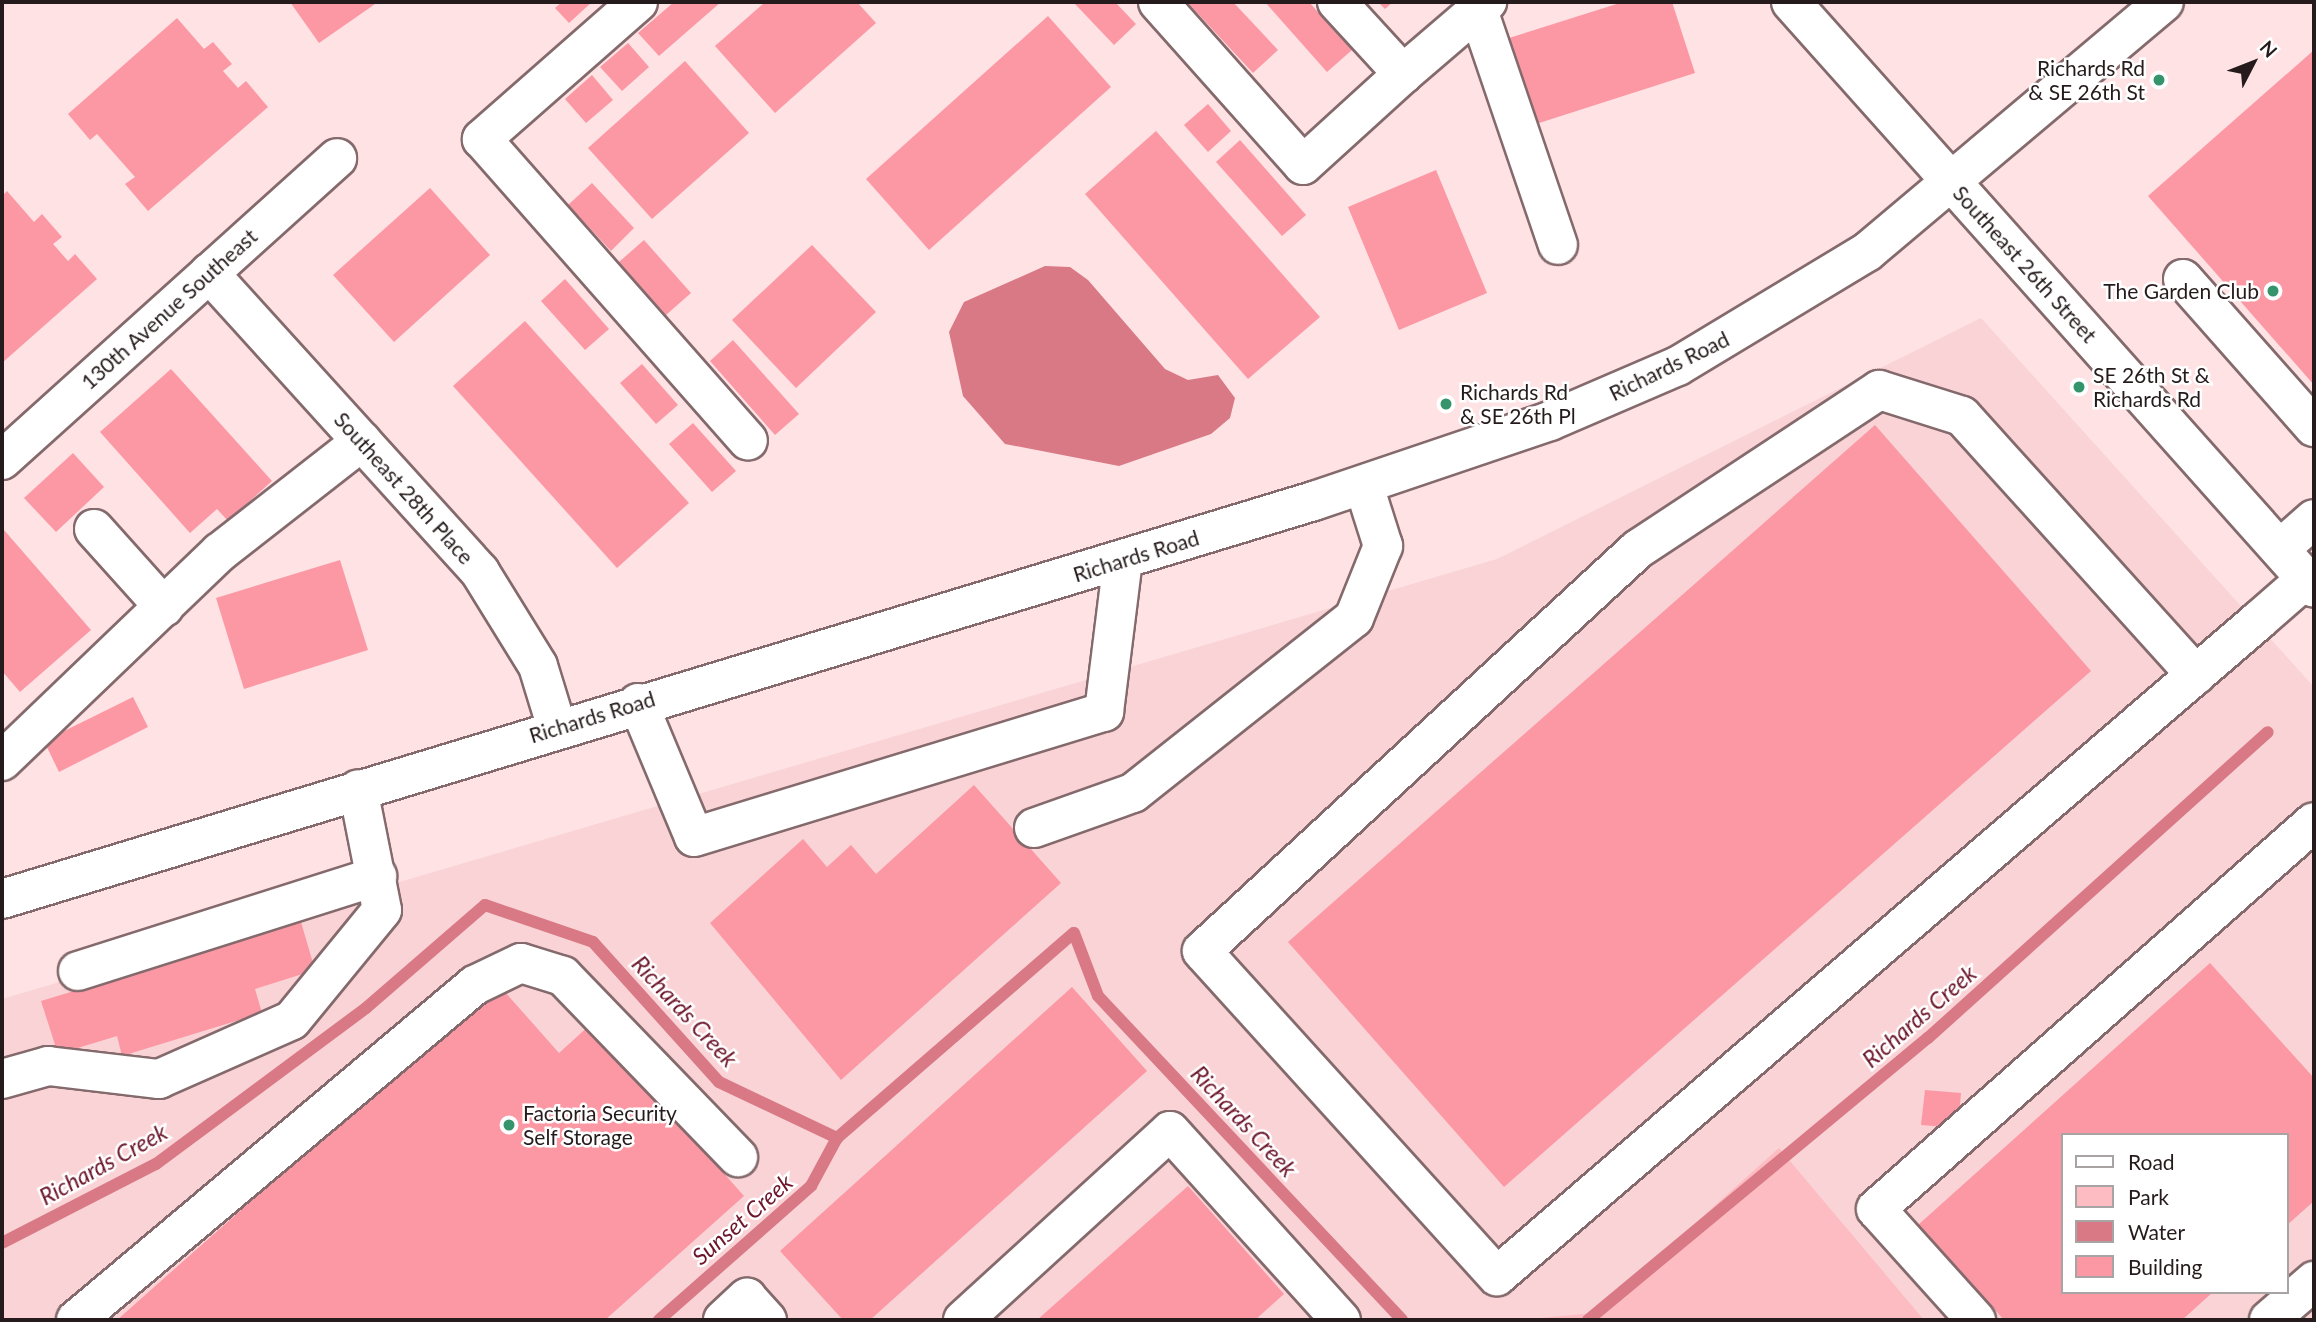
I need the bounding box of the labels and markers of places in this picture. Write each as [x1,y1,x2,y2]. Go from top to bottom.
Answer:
place label: Richards Rd & SE 26th St [2028,55,2145,105]
marker: Richards Rd & SE 26th St [2151,72,2167,88]
place label: The Garden Club [2103,278,2259,304]
marker: The Garden Club [2265,283,2281,299]
place label: SE 26th St & Richards Rd [2093,362,2210,412]
place label: Richards Rd & SE 26th Pl [1460,379,1576,429]
marker: SE 26th St & Richards Rd [2071,379,2087,395]
marker: Richards Rd & SE 26th Pl [1438,396,1454,412]
place label: Factoria Security Self Storage [523,1100,677,1150]
marker: Factoria Security Self Storage [501,1117,517,1133]

